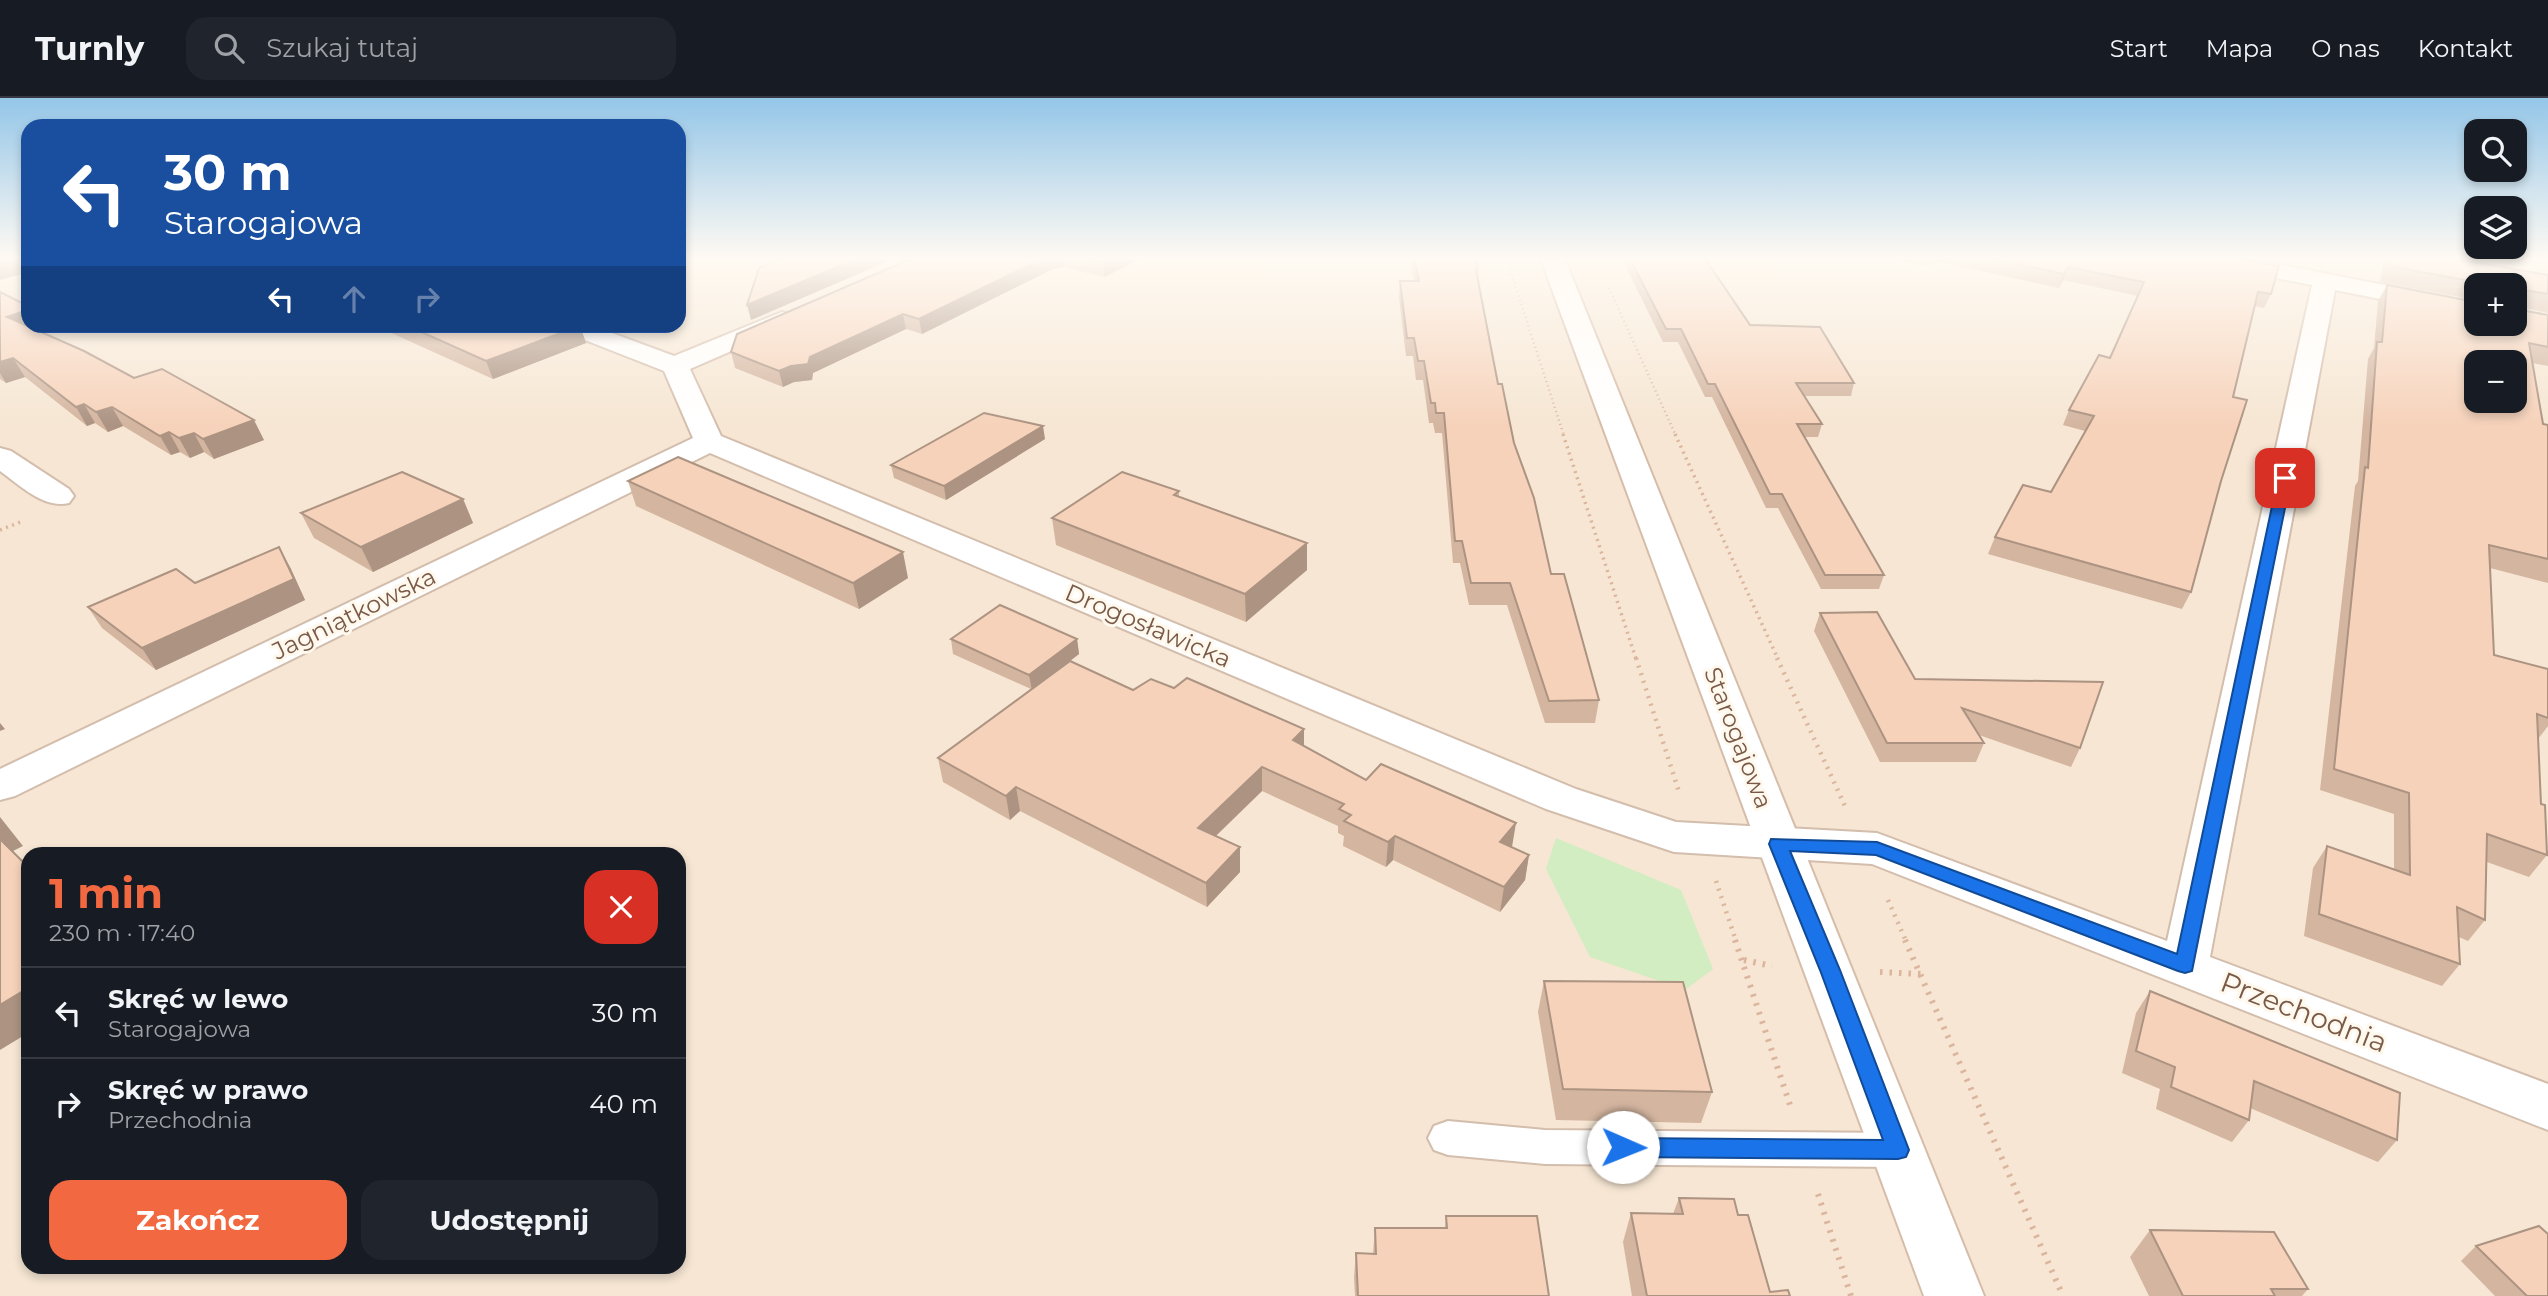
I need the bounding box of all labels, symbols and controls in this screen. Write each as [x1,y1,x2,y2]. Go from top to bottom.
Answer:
search box [186,17,676,80]
text: Turnly [35,28,144,68]
icon: search [210,29,248,67]
text: Szukaj tutaj [266,32,418,64]
text: Start [2110,34,2168,63]
text: Mapa [2206,34,2273,63]
text: O nas [2311,34,2380,63]
text: Kontakt [2418,34,2513,63]
map controls [2464,119,2527,413]
button: search [2464,119,2527,182]
text: 30 m [164,143,292,202]
icon: left [49,147,140,238]
button: layers [2464,196,2527,259]
text: Starogajowa [164,203,363,242]
button: + [2464,273,2527,336]
icon: left [262,280,300,318]
icon: ahead [335,280,373,318]
icon: right [408,280,446,318]
button: − [2464,350,2527,413]
pin [2255,448,2315,508]
icon: arrive [2266,459,2304,497]
street label: Jagniątkowska [266,561,440,666]
street label: Drogosławicka [1061,578,1235,674]
street label: Starogajowa [1698,663,1779,813]
text: 1 min [49,867,163,919]
button: close [584,870,658,944]
text: 230 m · 17:40 [49,919,195,947]
street label: Przechodnia [2216,965,2392,1059]
text: Skręć w lewo [108,983,288,1015]
icon: left [49,994,87,1032]
text: 30 m [592,997,658,1029]
text: Starogajowa [108,1015,251,1043]
text: Skręć w prawo [108,1074,308,1106]
icon: right [49,1085,87,1123]
text: 40 m [589,1088,658,1120]
text: Przechodnia [108,1106,252,1134]
position arrow [1586,1110,1660,1184]
button: Zakończ [49,1180,347,1260]
button: Udostępnij [361,1180,658,1260]

